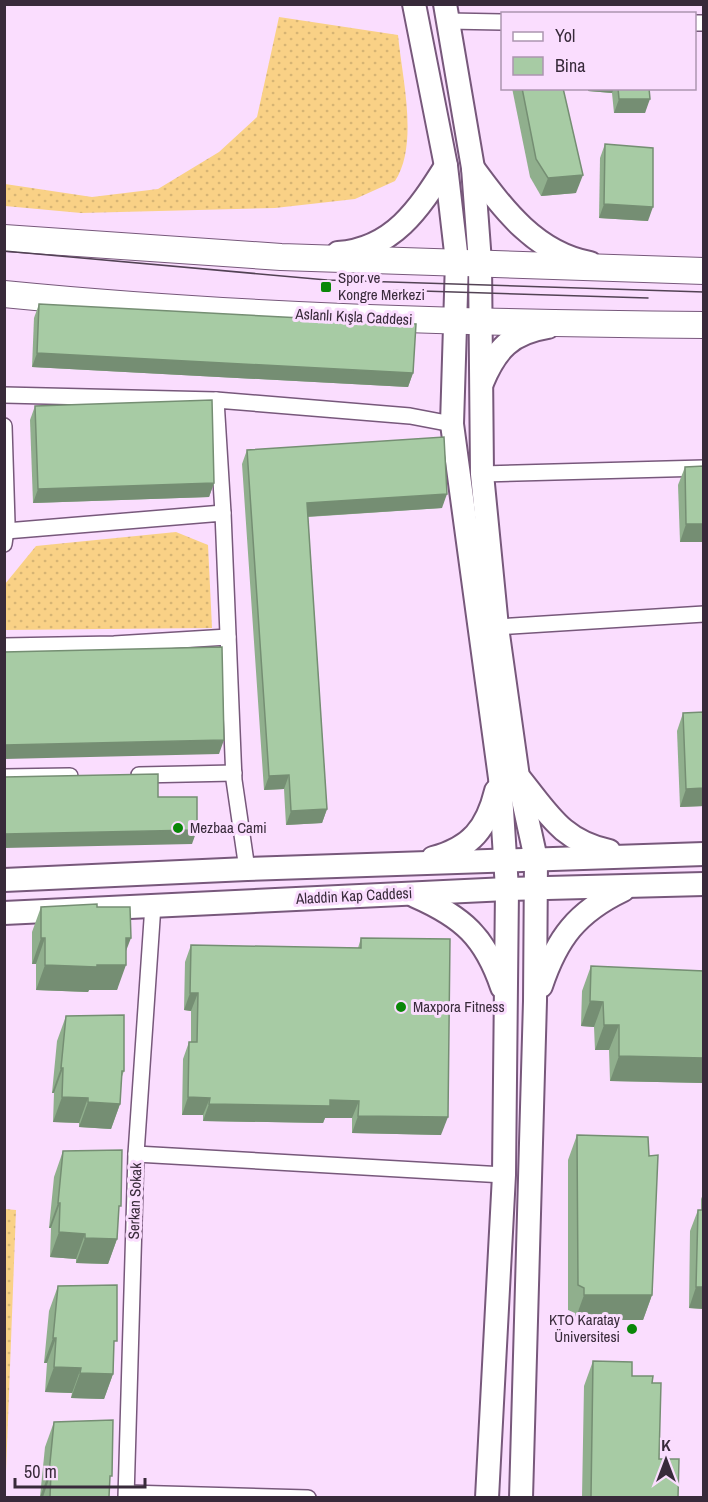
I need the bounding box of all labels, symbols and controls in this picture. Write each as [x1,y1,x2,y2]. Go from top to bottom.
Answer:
legend [501,12,696,90]
text: Yol [555,23,575,48]
text: Bina [555,53,585,78]
place label: Spor ve Kongre Merkezi [338,267,425,305]
marker: Spor ve Kongre Merkezi [319,280,333,294]
street label: Aslanlı Kışla Caddesi [294,303,413,330]
place label: Mezbaa Cami [190,817,267,838]
marker: Mezbaa Cami [171,821,185,835]
street label: Aladdin Kap Caddesi [294,882,413,909]
place label: Maxpora Fitness [413,996,505,1017]
marker: Maxpora Fitness [394,1000,408,1014]
street label: Serkan Sokak [123,1162,146,1240]
place label: KTO Karatay Üniversitesi [549,1309,621,1347]
marker: KTO Karatay Üniversitesi [625,1322,639,1336]
north arrow [636,1430,696,1490]
text: K [661,1434,671,1456]
scale bar [15,1451,146,1489]
text: 50 m [24,1459,57,1484]

